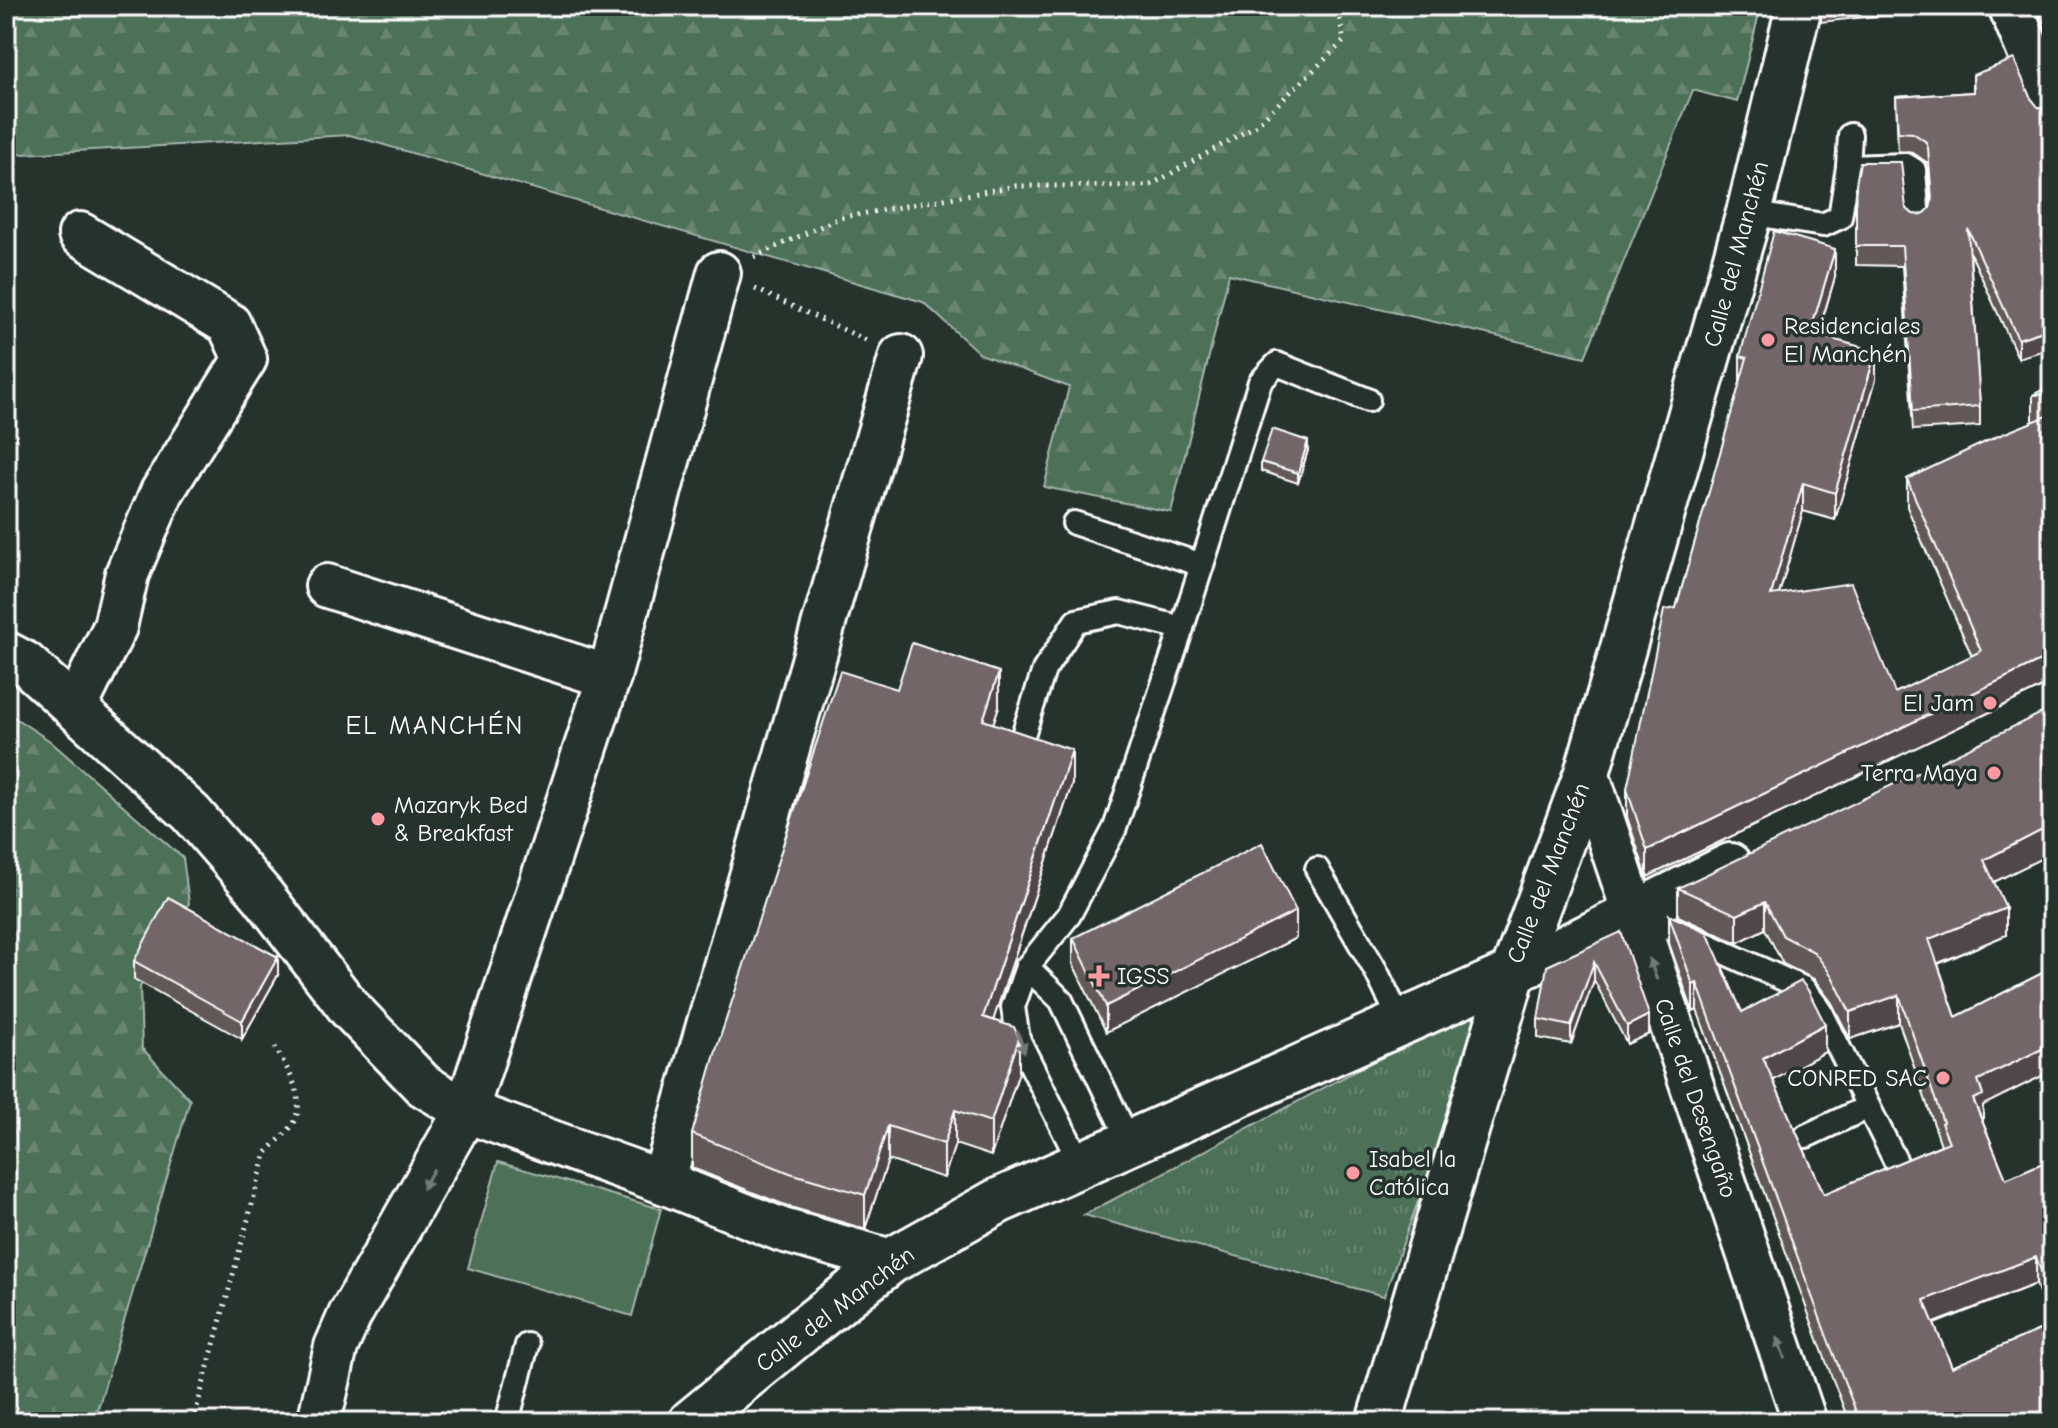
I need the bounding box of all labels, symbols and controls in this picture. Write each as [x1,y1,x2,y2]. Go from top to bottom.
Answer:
street label: Calle del Manchén [1698,158,1774,350]
place label: Residenciales El Manchén [1784,312,1920,368]
marker: Residenciales El Manchén [1759,331,1777,349]
place label: El Jam [1903,689,1974,717]
marker: El Jam [1981,694,1999,712]
district label: EL MANCHÉN [346,710,524,741]
place label: Terra Maya [1861,759,1978,787]
marker: Terra Maya [1985,764,2003,782]
street label: Calle del Manchén [1501,779,1595,967]
place label: Mazaryk Bed & Breakfast [394,791,528,847]
marker: Mazaryk Bed & Breakfast [369,810,387,828]
one-way arrow [1646,957,1658,981]
place label: IGSS [1117,962,1169,990]
marker: IGSS [1088,965,1110,987]
street label: Calle del Desengaño [1649,995,1743,1201]
one-way arrow [1015,1030,1027,1054]
place label: CONRED SAC [1787,1064,1927,1092]
marker: CONRED SAC [1934,1069,1952,1087]
place label: Isabel la Católica [1369,1145,1456,1201]
marker: Isabel la Católica [1344,1164,1362,1182]
one-way arrow [421,1168,435,1190]
street label: Calle del Manchén [750,1240,920,1378]
one-way arrow [1774,1336,1786,1360]

